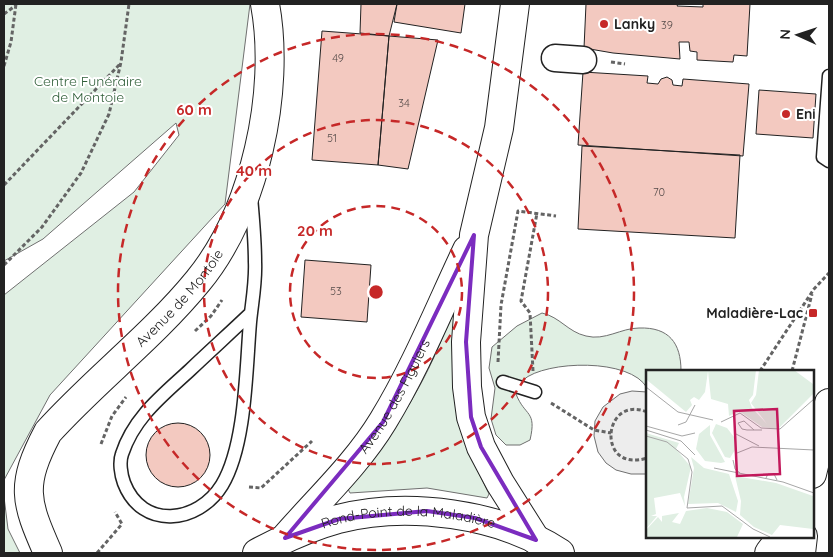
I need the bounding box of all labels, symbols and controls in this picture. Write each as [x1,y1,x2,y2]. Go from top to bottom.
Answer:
north arrow [773,10,823,60]
place label: Lanky [614,15,655,33]
marker: Lanky [598,18,610,30]
house number: 39 [661,18,673,32]
text: N [776,29,794,40]
house number: 49 [332,51,344,65]
park label: Centre Funéraire de Montoie [34,72,142,106]
house number: 34 [398,96,410,110]
text: 60 m [176,100,212,119]
place label: Eni [796,105,816,123]
marker: Eni [780,108,792,120]
house number: 51 [327,131,337,145]
text: 40 m [236,161,272,180]
house number: 70 [653,185,665,199]
text: 20 m [297,221,333,240]
street label: Avenue de Montoie [132,246,227,351]
centre of rings [367,283,385,301]
house number: 53 [330,284,342,298]
place label: Maladière-Lac [706,304,803,322]
marker: Maladière-Lac [807,307,819,319]
street label: Avenue des Figuiers [355,336,434,457]
inset map [646,370,813,537]
street label: Rond-Point de la Maladière [319,502,498,533]

